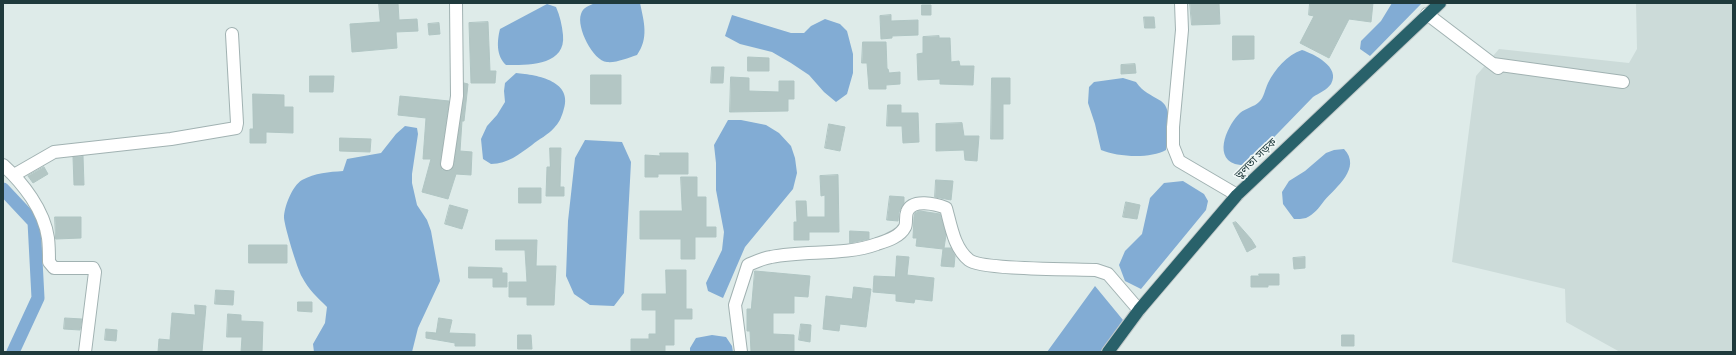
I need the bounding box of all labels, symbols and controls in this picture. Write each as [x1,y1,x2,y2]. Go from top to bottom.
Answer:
street label: ভুলতা সড়ক [1232,136,1280,182]

